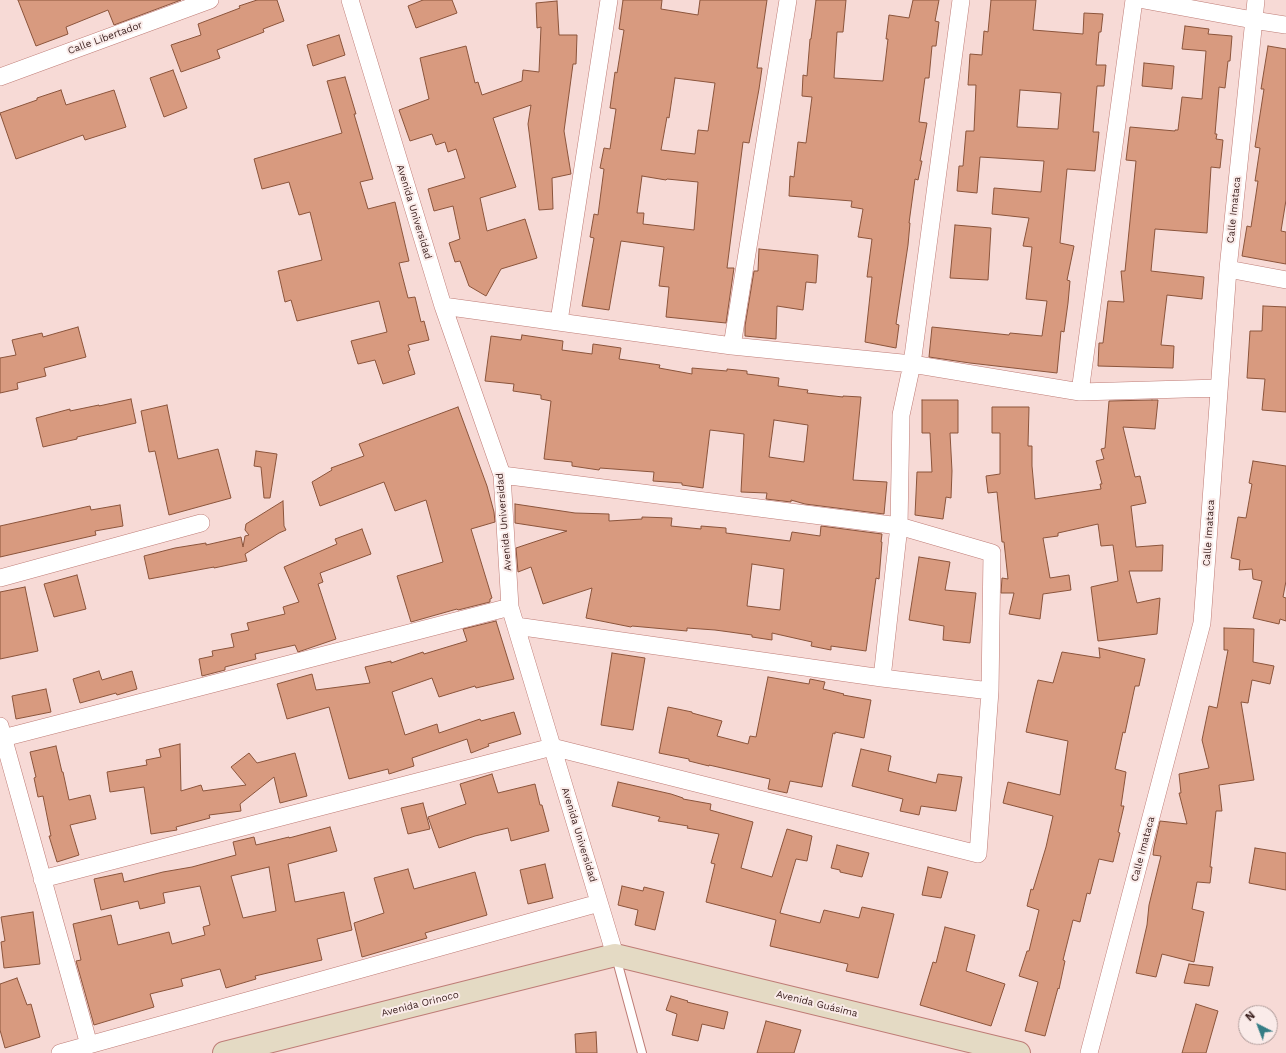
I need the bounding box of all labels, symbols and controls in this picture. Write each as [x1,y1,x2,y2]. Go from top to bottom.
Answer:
street label: Calle Libertador [66,19,144,57]
street label: Avenida Universidad [394,163,434,261]
street label: Calle Imataca [1225,176,1243,244]
street label: Avenida Universidad [494,473,514,571]
street label: Calle Imataca [1201,499,1217,567]
street label: Avenida Universidad [559,786,599,884]
street label: Calle Imataca [1129,815,1157,883]
street label: Avenida Guásima [775,988,859,1020]
street label: Avenida Orinoco [380,989,460,1019]
north arrow [1238,1005,1278,1045]
text: N [1243,1009,1258,1024]

